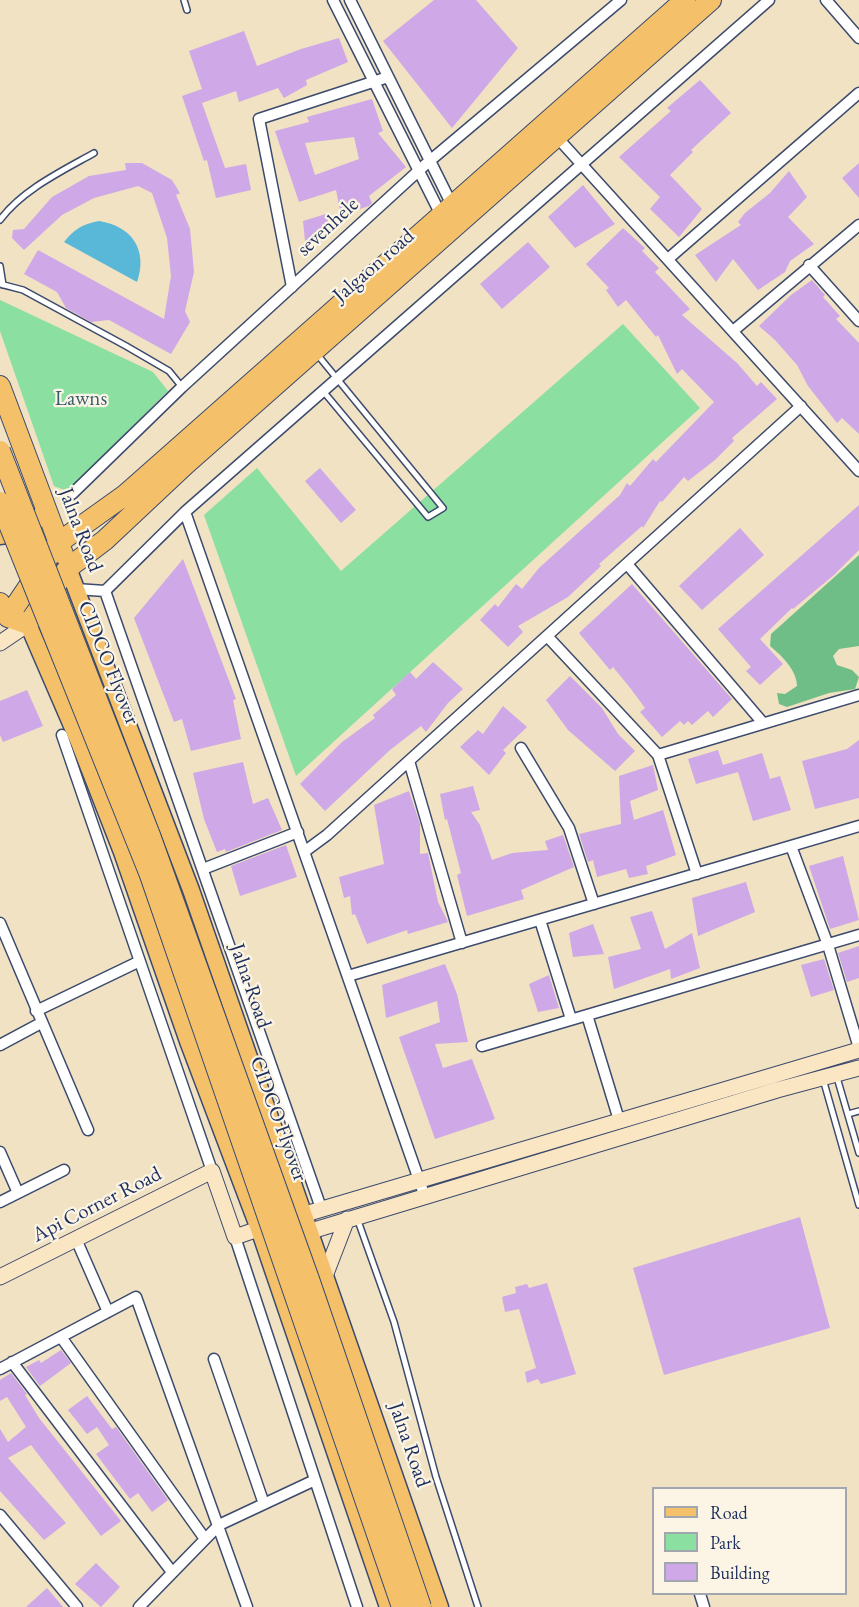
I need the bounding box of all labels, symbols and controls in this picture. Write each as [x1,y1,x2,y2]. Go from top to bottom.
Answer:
street label: sevenhele [292,192,364,262]
street label: Jalgaon road [328,224,420,308]
park label: Lawns [55,386,107,412]
street label: Jalna Road [52,484,108,576]
street label: CIDCO Flyover [72,597,144,729]
street label: Jalna Road [224,940,276,1032]
street label: CIDCO Flyover [244,1053,312,1185]
street label: Api Corner Road [28,1162,166,1248]
street label: Jalna Road [383,1399,435,1491]
legend [652,1487,847,1595]
text: Road [710,1501,748,1524]
text: Park [710,1531,741,1554]
text: Building [710,1561,770,1584]

